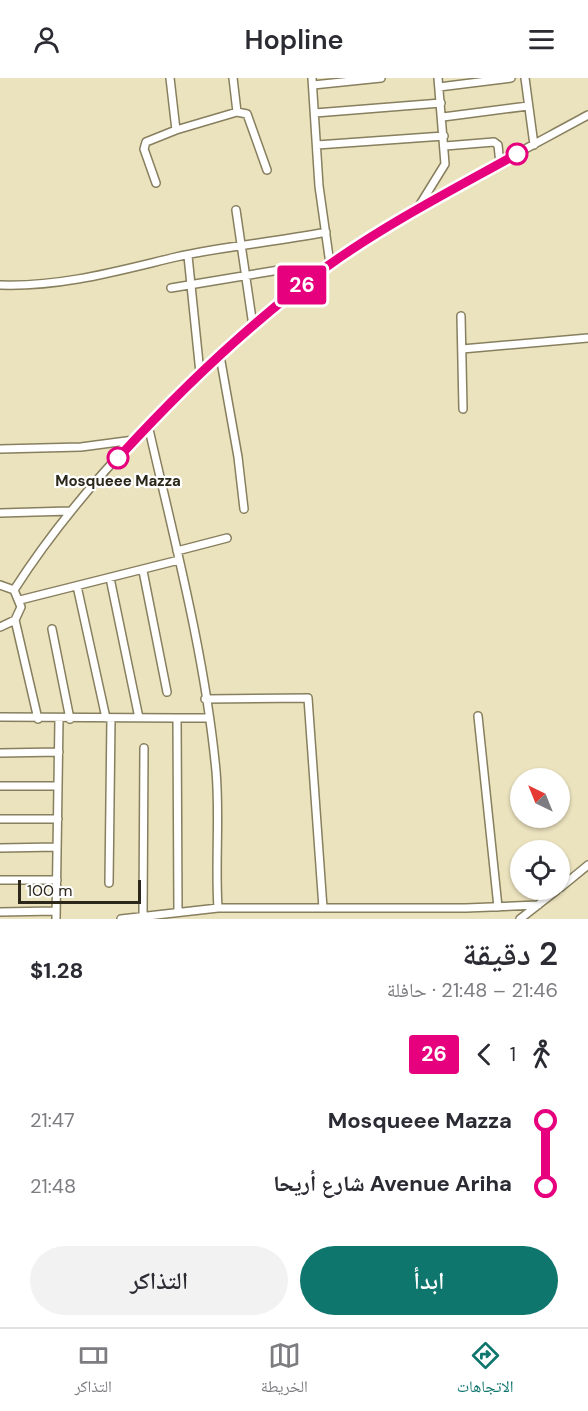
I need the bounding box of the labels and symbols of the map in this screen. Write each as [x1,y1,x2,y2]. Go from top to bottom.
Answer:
unlabelled marker [506,143,528,165]
line badge: 26 [275,266,329,304]
marker: Mosqueee Mazza [107,447,129,469]
place label: Mosqueee Mazza [55,471,181,491]
north arrow [510,768,570,828]
scale bar [18,877,141,904]

